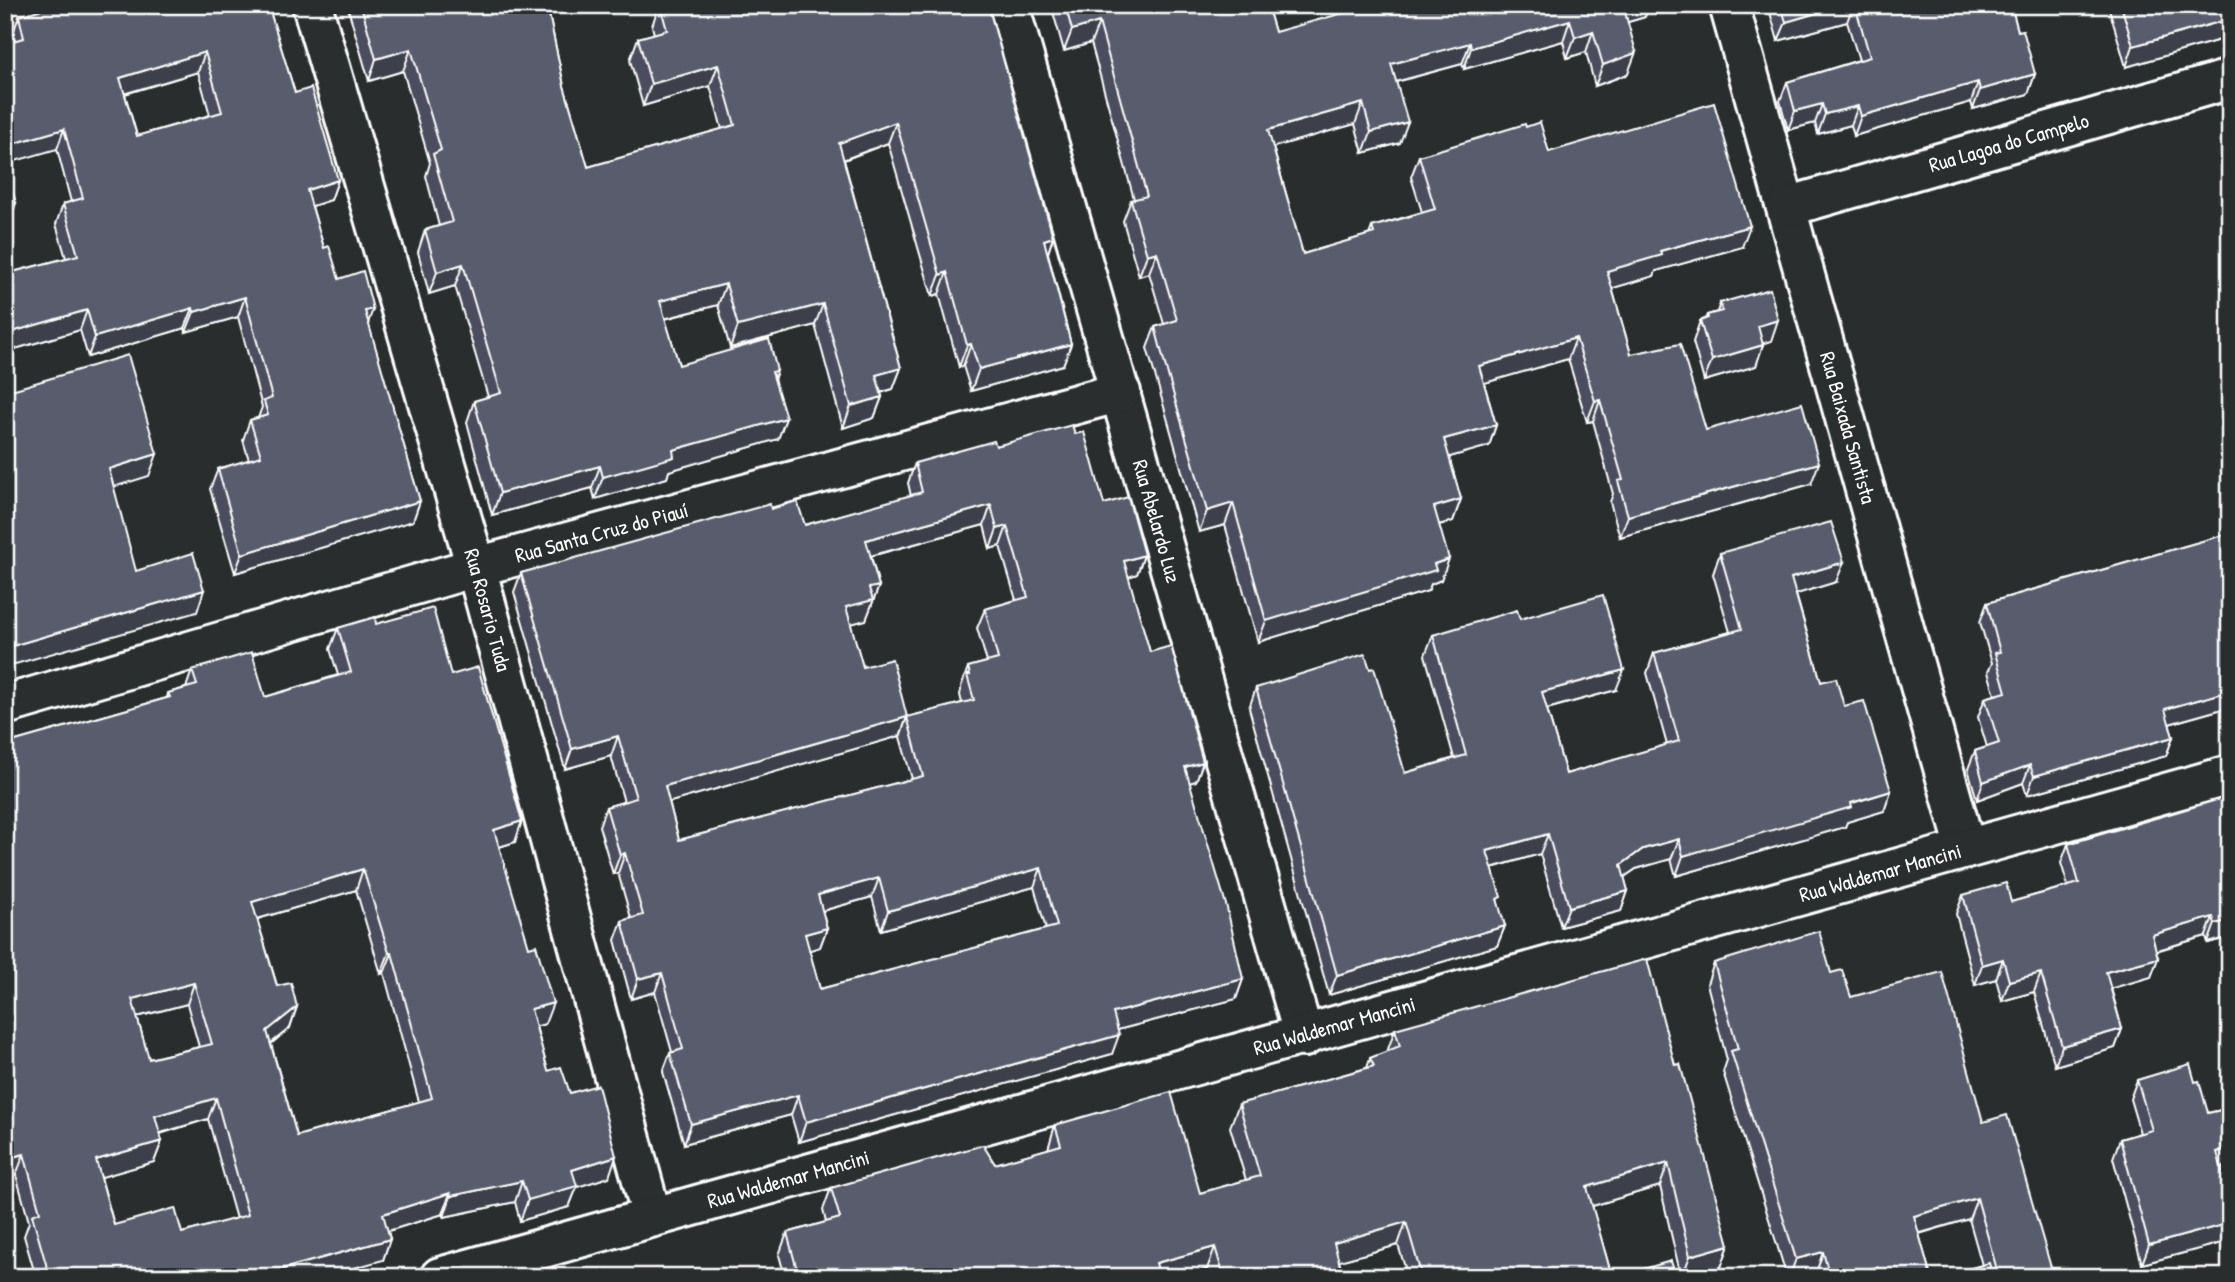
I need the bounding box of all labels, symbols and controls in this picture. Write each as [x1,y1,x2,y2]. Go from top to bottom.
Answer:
street label: Rua Lagoa do Campelo [1926,106,2092,179]
street label: Rua Baixada Santista [1813,348,1883,507]
street label: Rua Abelardo Luz [1126,456,1188,586]
street label: Rua Santa Cruz do Piauí [512,495,691,570]
street label: Rua Rosario Tuda [457,545,519,675]
street label: Rua Waldemar Mancini [1796,836,1965,909]
street label: Rua Waldemar Mancini [1250,989,1419,1062]
street label: Rua Waldemar Mancini [704,1142,873,1215]

